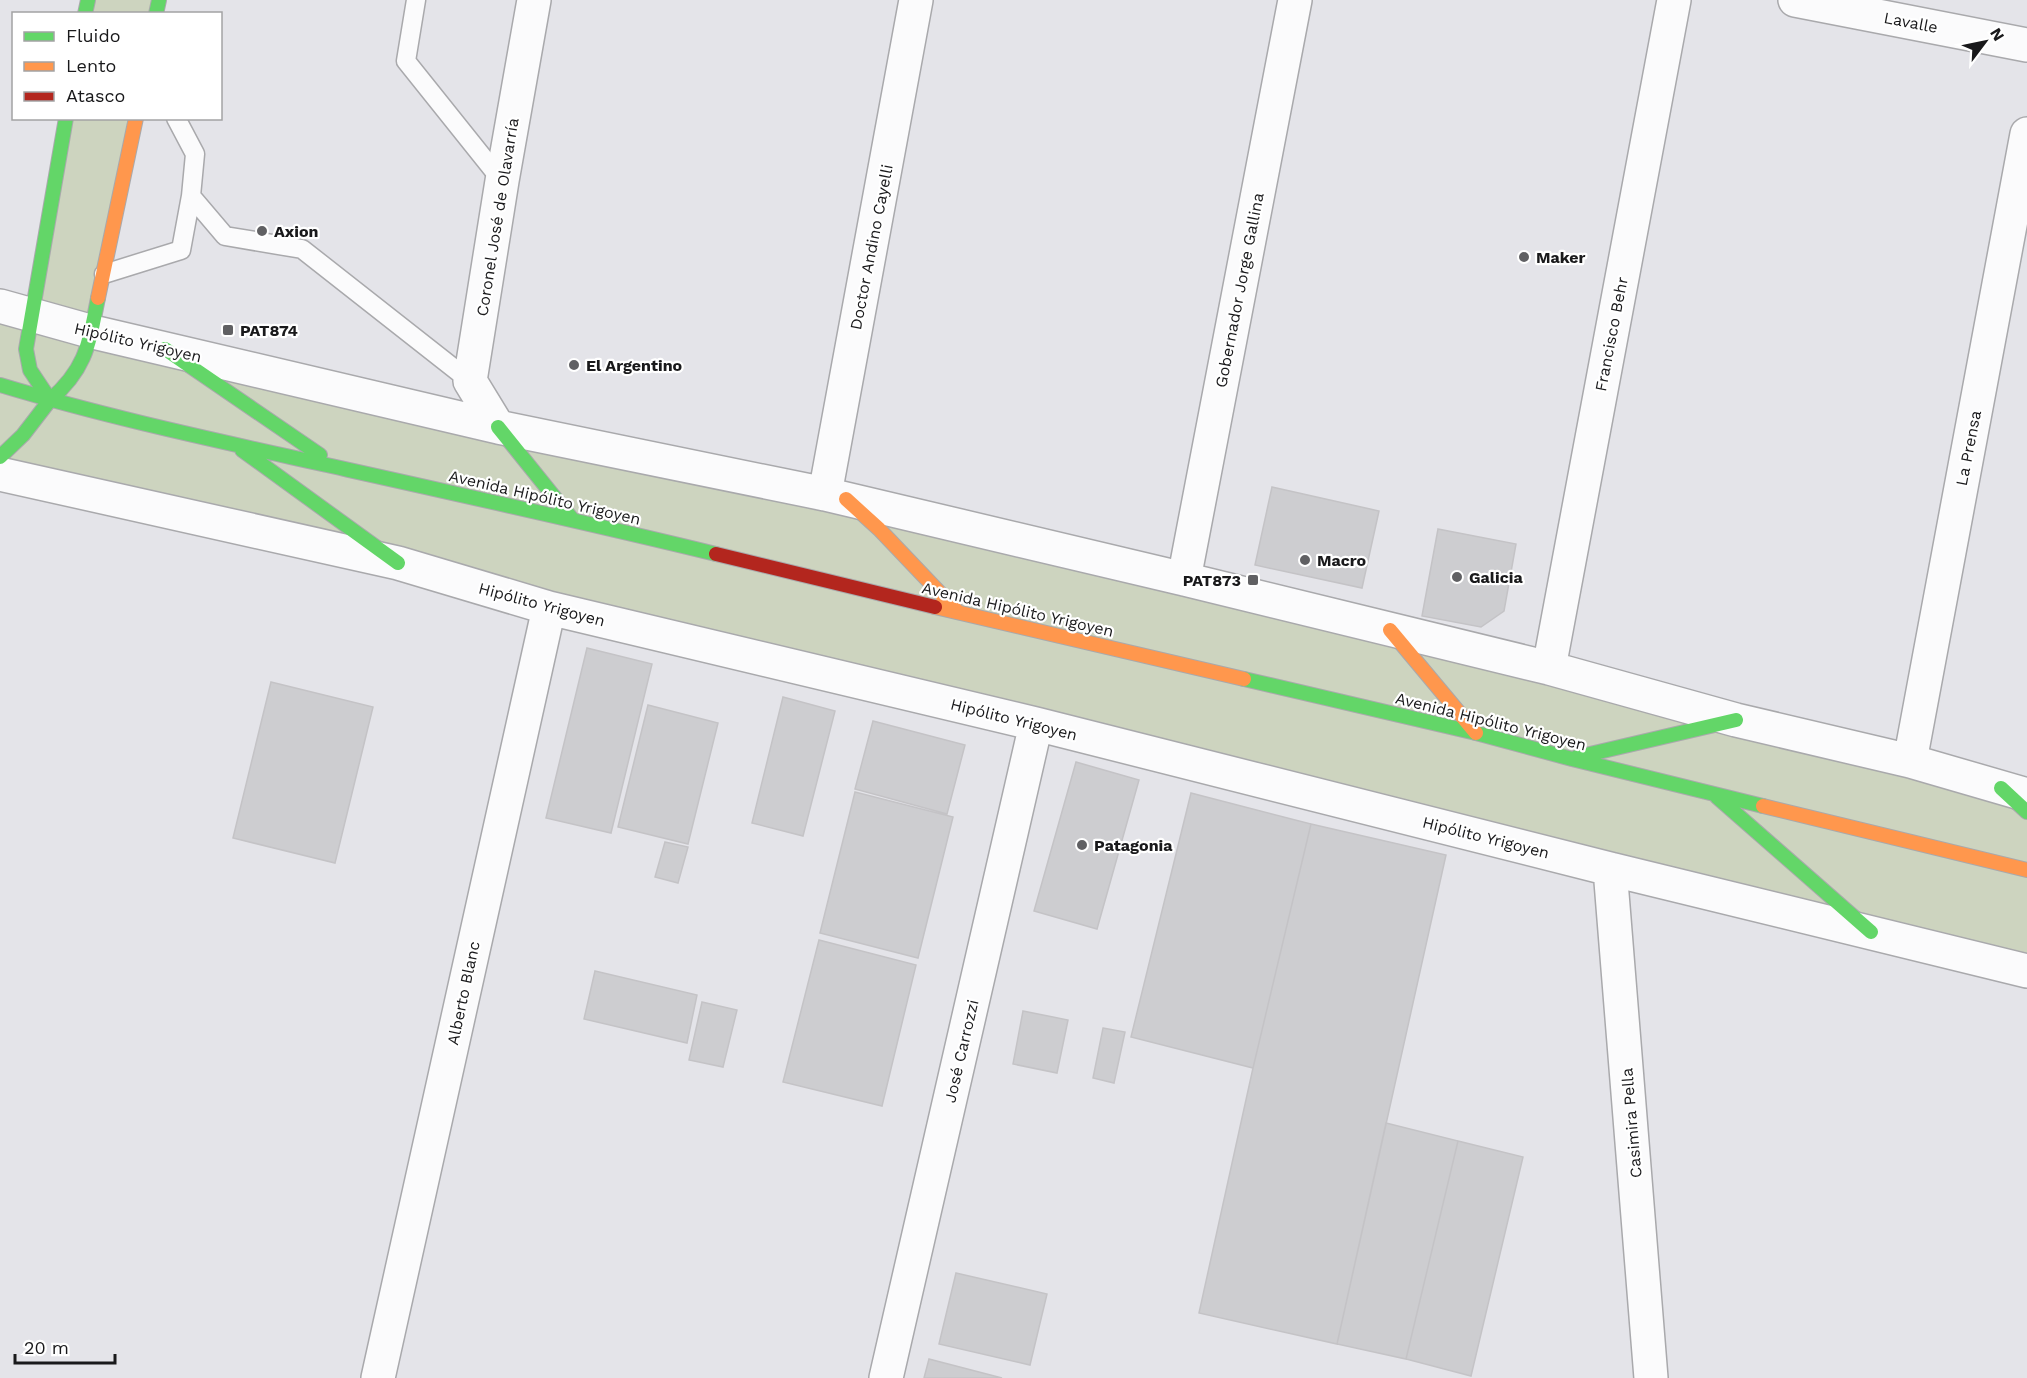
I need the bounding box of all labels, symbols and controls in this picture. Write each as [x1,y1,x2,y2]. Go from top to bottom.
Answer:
street label: Lavalle [1882,8,1939,37]
legend [12,12,222,120]
north arrow [1955,12,2015,72]
text: N [1986,24,2008,44]
text: Fluido [66,25,120,46]
text: Lento [66,55,116,76]
text: Atasco [66,85,125,106]
street label: Coronel José de Olavarría [472,117,523,318]
street label: Doctor Andino Cayelli [846,163,897,331]
street label: Gobernador Jorge Gallina [1211,191,1268,389]
place label: Axion [274,222,318,241]
marker: Axion [255,224,269,238]
place label: Maker [1536,248,1586,267]
marker: Maker [1517,250,1531,264]
street label: Francisco Behr [1591,275,1632,393]
street label: Hipólito Yrigoyen [72,319,203,366]
place label: PAT874 [240,321,298,340]
marker: PAT874 [221,323,235,337]
place label: El Argentino [586,356,683,375]
marker: El Argentino [567,358,581,372]
street label: La Prensa [1952,409,1985,487]
street label: Avenida Hipólito Yrigoyen [447,466,643,529]
place label: Macro [1317,551,1367,570]
marker: Macro [1298,553,1312,567]
place label: Galicia [1469,568,1523,587]
marker: Galicia [1450,570,1464,584]
place label: PAT873 [1183,571,1241,590]
marker: PAT873 [1246,573,1260,587]
street label: Hipólito Yrigoyen [477,578,607,631]
street label: Avenida Hipólito Yrigoyen [920,578,1116,641]
street label: Avenida Hipólito Yrigoyen [1393,689,1588,754]
street label: Hipólito Yrigoyen [948,695,1079,744]
street label: Hipólito Yrigoyen [1420,813,1551,862]
place label: Patagonia [1094,836,1173,855]
marker: Patagonia [1075,838,1089,852]
street label: Alberto Blanc [443,939,484,1047]
street label: José Carrozzi [940,998,983,1105]
street label: Casimira Pella [1617,1067,1646,1179]
scale bar [15,1327,116,1365]
text: 20 m [24,1337,69,1358]

